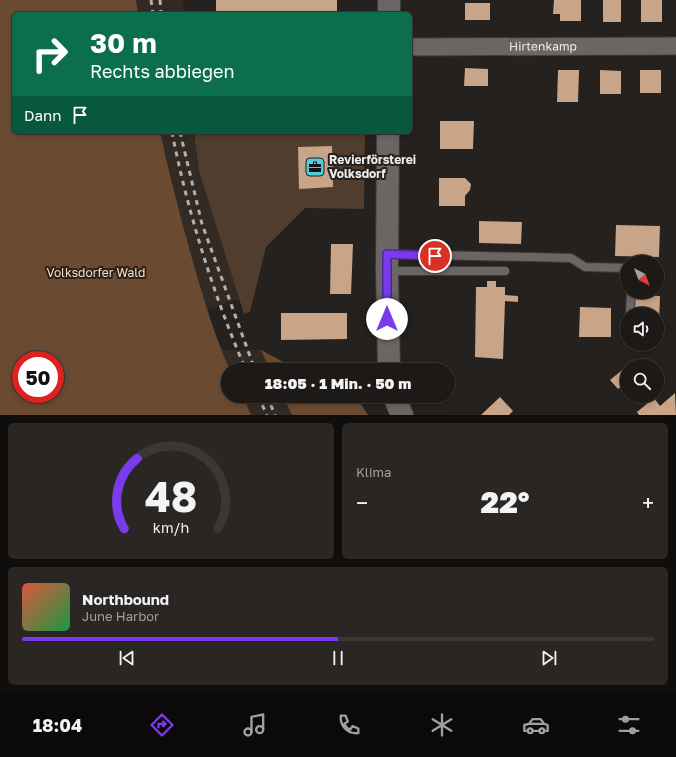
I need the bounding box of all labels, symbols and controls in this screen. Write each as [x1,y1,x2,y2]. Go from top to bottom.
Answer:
text: 30 m [90,26,157,59]
icon: right [24,28,76,80]
street label: Hirtenkamp [509,38,577,54]
text: Rechts abbiegen [90,60,235,82]
icon: arrive [69,104,91,126]
text: Dann [24,106,61,124]
place label: Revierförsterei Volksdorf [329,152,416,181]
office icon: Revierförsterei Volksdorf [304,156,326,178]
pin [418,239,452,273]
icon: arrive [424,245,446,267]
north arrow [620,255,664,299]
map controls [620,255,664,403]
park label: Volksdorfer Wald [47,265,145,280]
position arrow [366,298,408,340]
button: sound [620,307,664,351]
speed limit sign: 50 [12,351,64,403]
button: search [620,359,664,403]
text: 18:05 · 1 Min. · 50 m [265,374,411,392]
text: Klima [356,464,391,480]
text: 48 [145,471,197,521]
text: 22° [481,484,529,520]
text: − [356,489,368,516]
text: + [642,489,654,516]
text: km/h [153,519,189,536]
text: Northbound [82,590,169,608]
text: June Harbor [82,608,159,624]
icon: previous [116,647,138,669]
icon: pause [327,647,349,669]
icon: next [538,647,560,669]
icon: directions [148,711,176,739]
icon: music [241,711,269,739]
icon: phone [335,711,363,739]
icon: climate [428,711,456,739]
icon: car [522,711,550,739]
icon: filters [615,711,643,739]
text: 18:04 [33,714,82,736]

